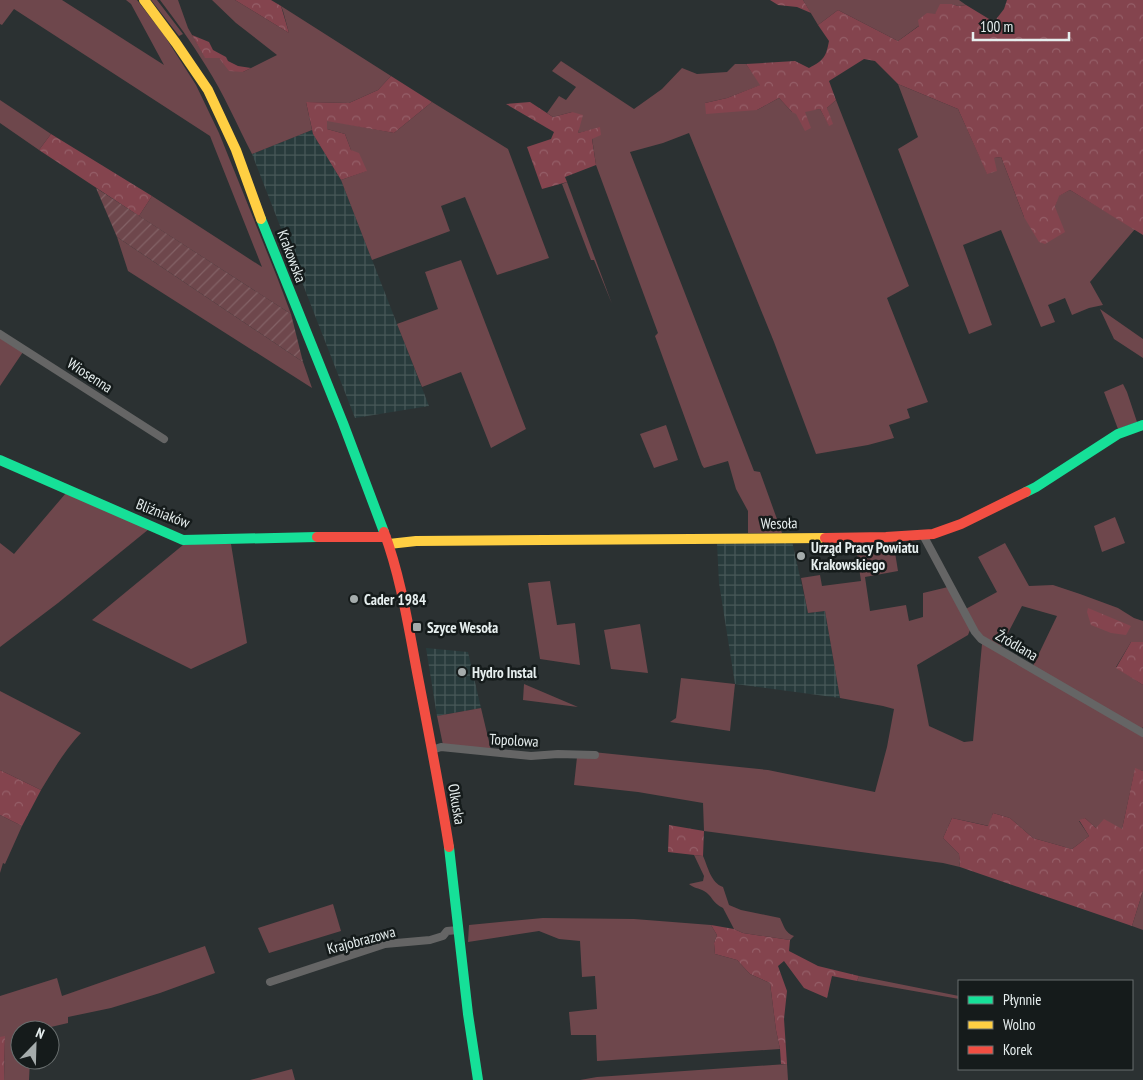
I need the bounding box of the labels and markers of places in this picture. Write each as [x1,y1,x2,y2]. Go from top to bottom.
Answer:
place label: Urząd Pracy Powiatu Krakowskiego [811,538,919,574]
marker: Urząd Pracy Powiatu Krakowskiego [795,550,807,562]
place label: Cader 1984 [364,590,426,609]
marker: Cader 1984 [348,593,360,605]
place label: Szyce Wesoła [427,618,498,637]
marker: Szyce Wesoła [411,621,423,633]
place label: Hydro Instal [472,663,537,682]
marker: Hydro Instal [456,666,468,678]

